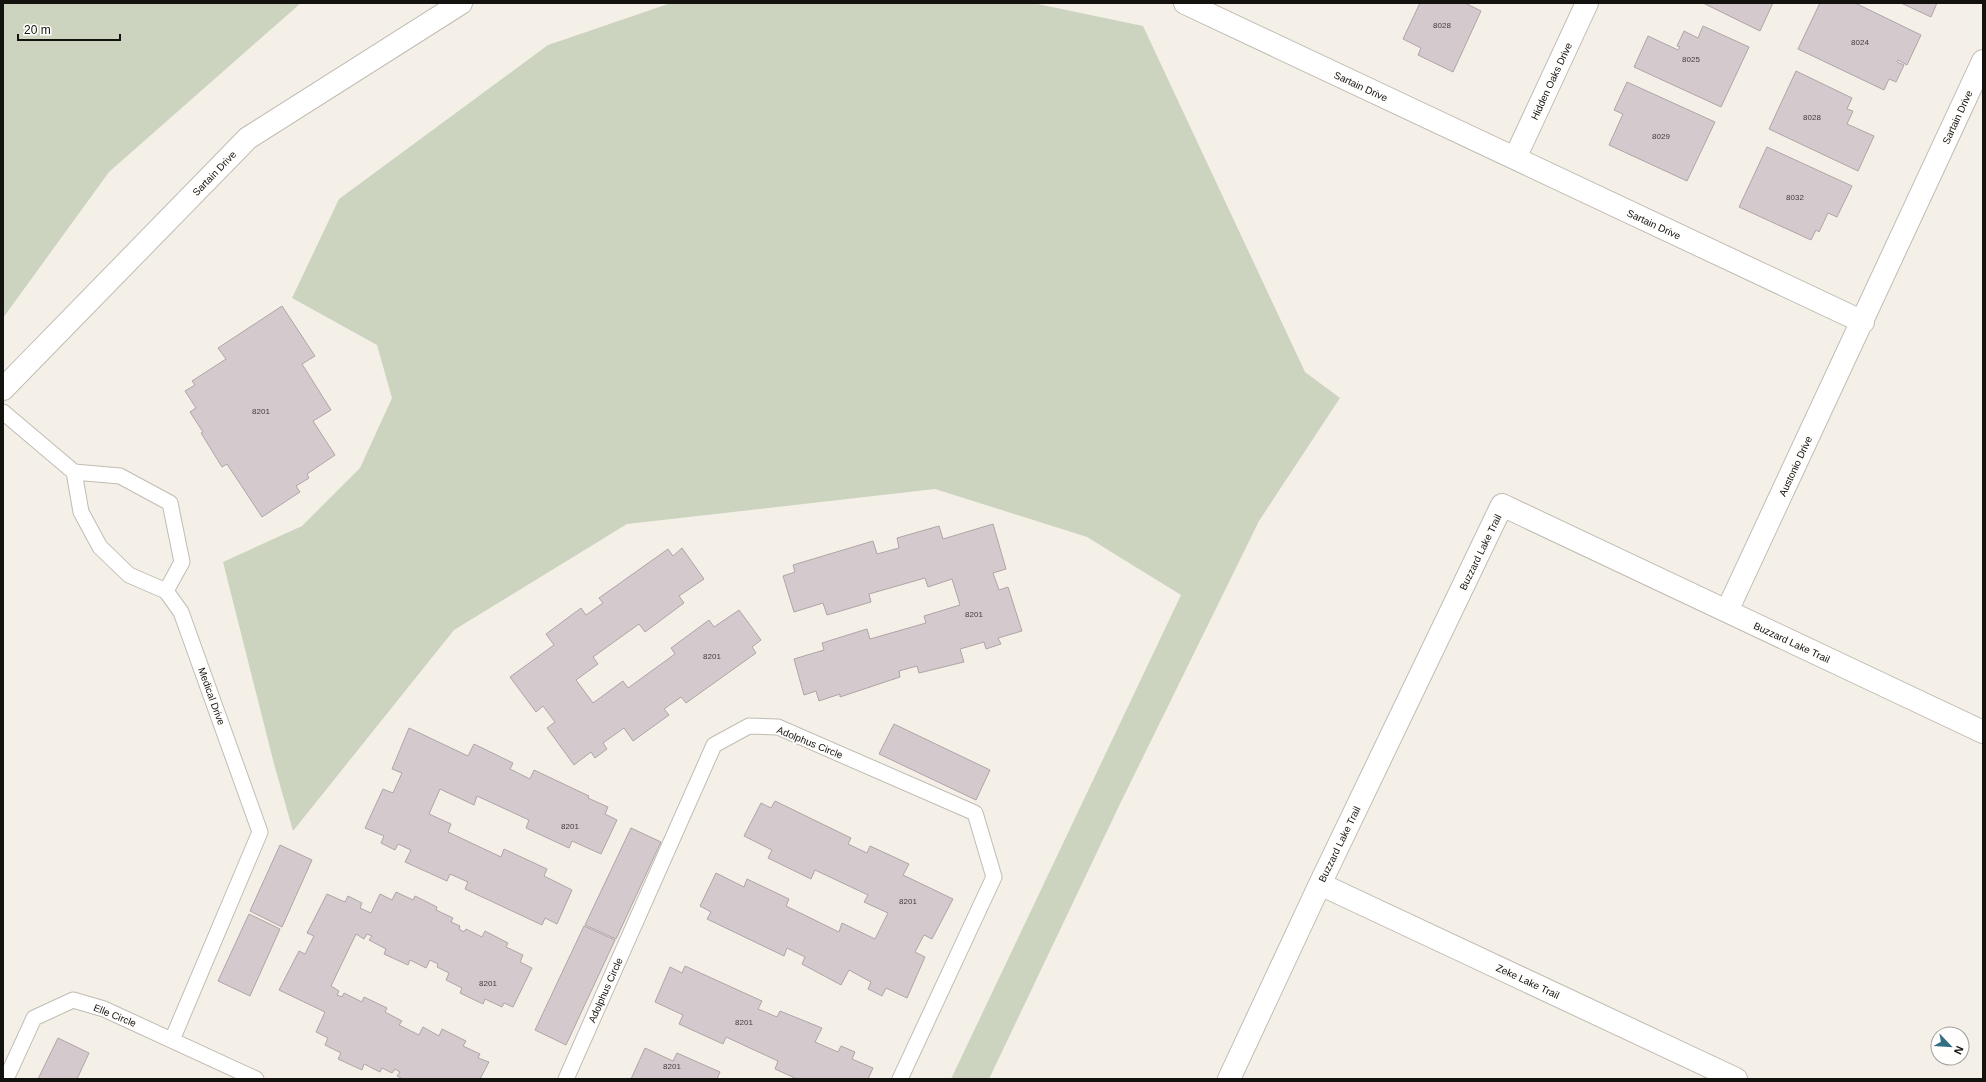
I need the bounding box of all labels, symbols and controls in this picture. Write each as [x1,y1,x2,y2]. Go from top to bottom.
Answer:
scale bar [18,16,120,42]
house number: 8028 [1433,21,1451,30]
text: 20 m [24,23,51,37]
house number: 8024 [1851,38,1869,47]
street label: Hidden Oaks Drive [1529,40,1574,122]
house number: 8025 [1682,55,1700,64]
street label: Sartain Drive [1332,69,1390,104]
street label: Sartain Drive [1940,88,1975,146]
house number: 8028 [1803,113,1821,122]
house number: 8029 [1652,132,1670,141]
street label: Sartain Drive [190,148,239,198]
house number: 8032 [1786,193,1804,202]
street label: Sartain Drive [1625,207,1683,242]
house number: 8201 [252,407,270,416]
street label: Austonio Drive [1777,434,1814,498]
street label: Buzzard Lake Trail [1457,513,1504,592]
house number: 8201 [965,610,983,619]
street label: Buzzard Lake Trail [1752,620,1832,665]
house number: 8201 [703,652,721,661]
street label: Medical Drive [196,666,227,727]
street label: Adolphus Circle [775,724,845,761]
street label: Buzzard Lake Trail [1316,805,1363,884]
house number: 8201 [561,822,579,831]
house number: 8201 [899,897,917,906]
street label: Adolphus Circle [586,956,625,1024]
street label: Zeke Lake Trail [1494,962,1561,1001]
house number: 8201 [479,979,497,988]
street label: Elle Circle [92,1002,138,1029]
house number: 8201 [735,1018,753,1027]
north arrow [1930,1026,1970,1066]
text: N [1952,1044,1966,1056]
house number: 8201 [663,1062,681,1071]

